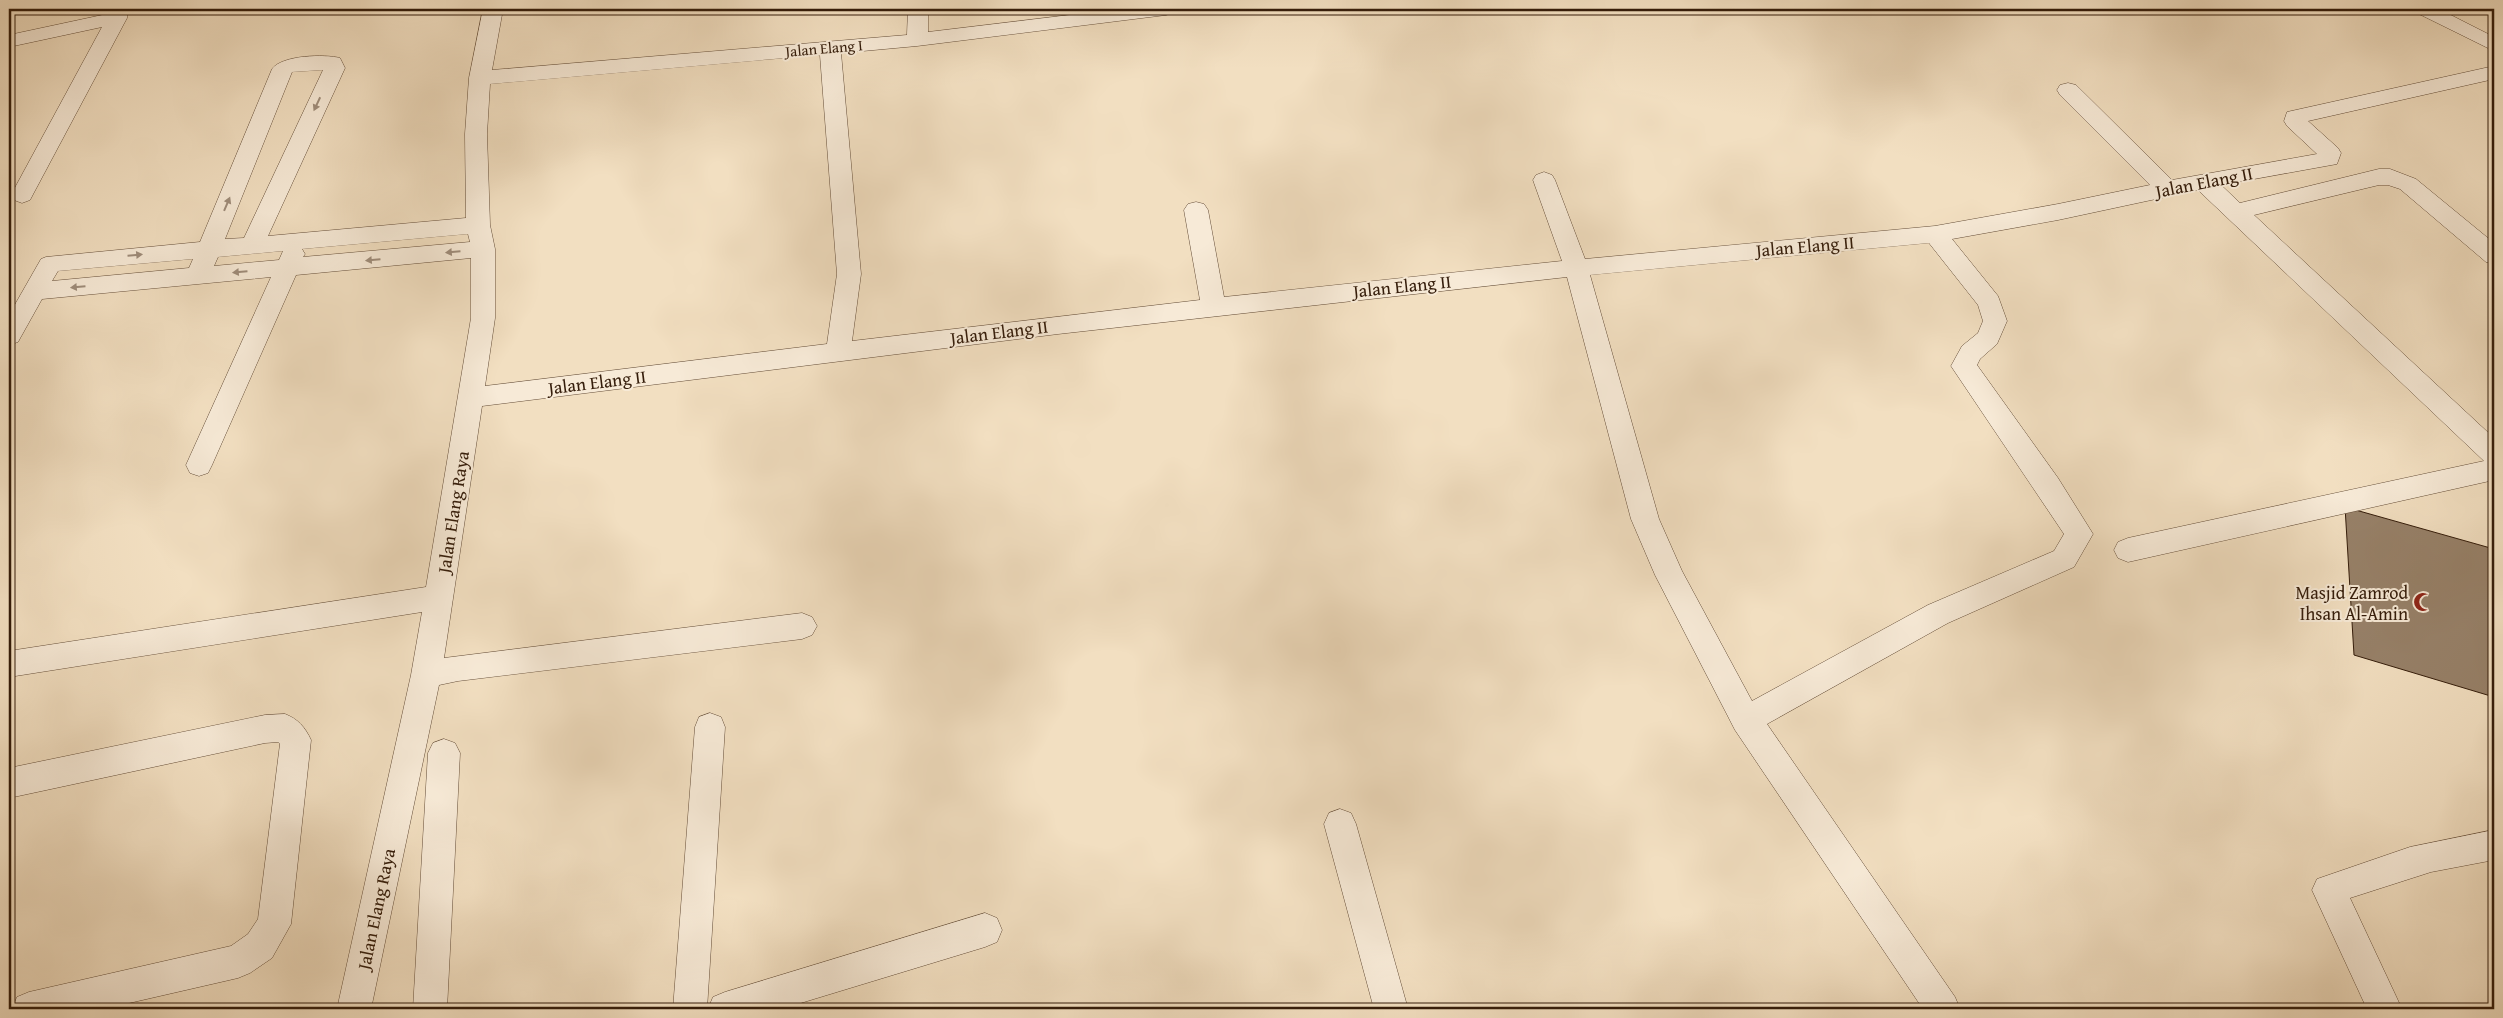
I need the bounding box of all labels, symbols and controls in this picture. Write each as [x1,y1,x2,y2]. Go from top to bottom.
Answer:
street label: Jalan Elang I [782,34,864,62]
one-way arrow [313,97,321,111]
street label: Jalan Elang II [2151,159,2255,205]
one-way arrow [224,197,232,211]
street label: Jalan Elang II [1753,228,1855,264]
one-way arrow [444,248,460,256]
one-way arrow [127,251,143,259]
one-way arrow [365,256,381,264]
street label: Jalan Elang II [1350,267,1452,305]
one-way arrow [231,268,247,276]
one-way arrow [70,283,86,291]
street label: Jalan Elang II [946,313,1050,352]
street label: Jalan Elang II [544,363,648,402]
street label: Jalan Elang Raya [430,448,476,577]
place label: Masjid Zamrod Ihsan Al-Amin [2295,579,2408,627]
mosque icon: Masjid Zamrod Ihsan Al-Amin [2412,591,2434,613]
street label: Jalan Elang Raya [350,845,402,974]

